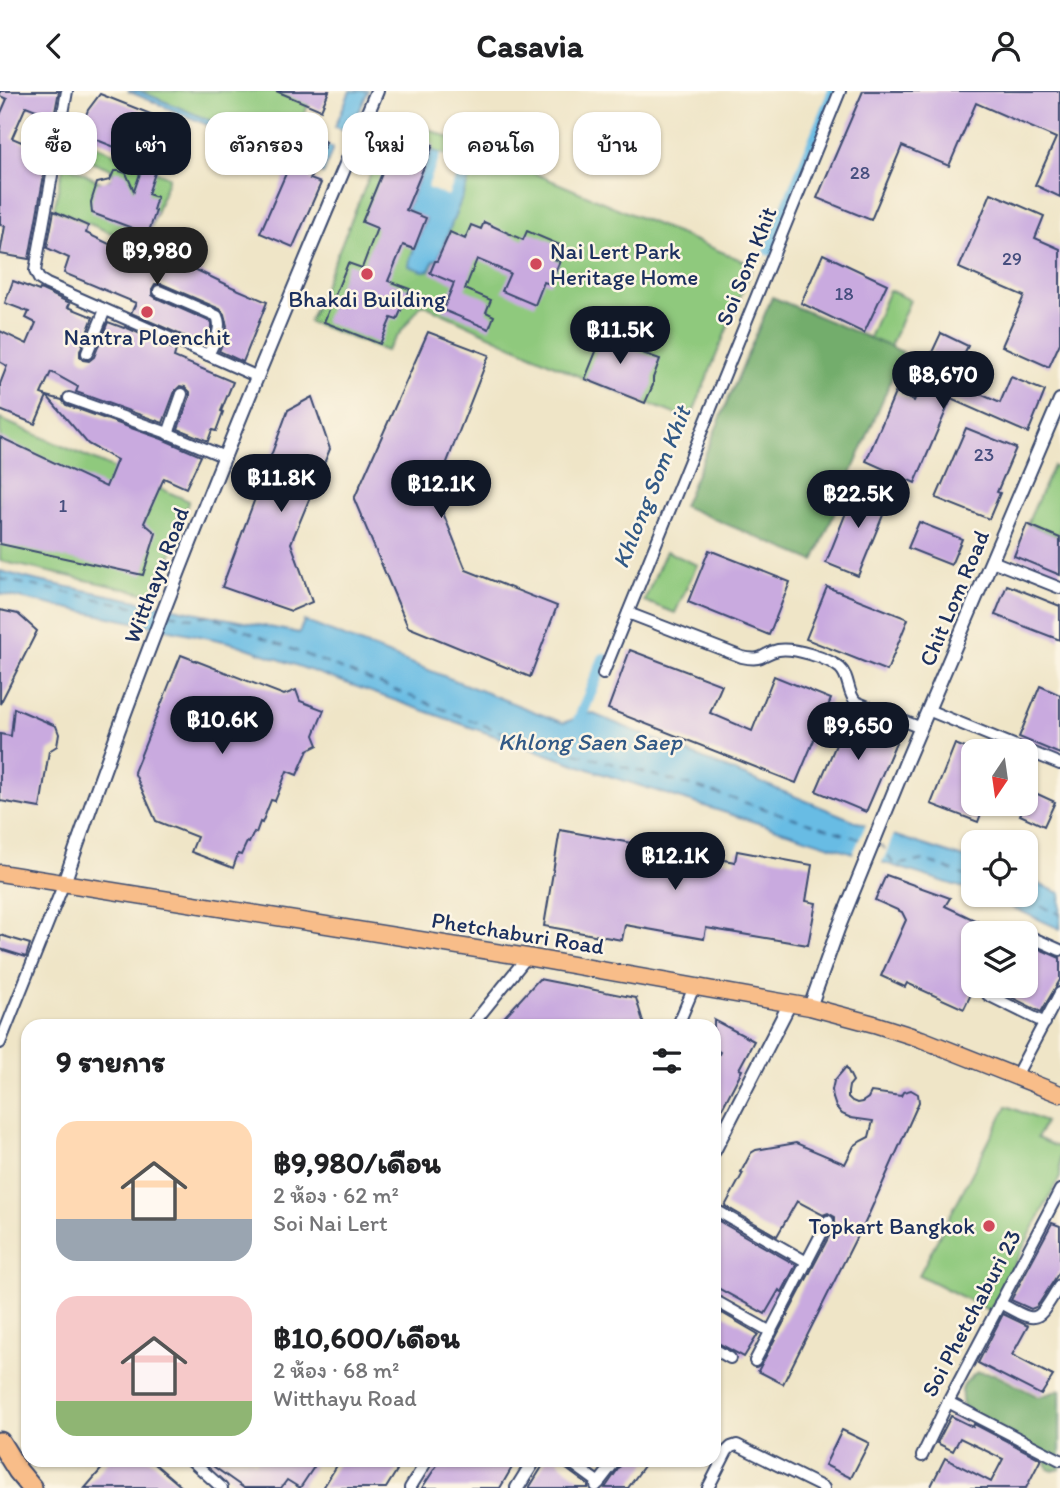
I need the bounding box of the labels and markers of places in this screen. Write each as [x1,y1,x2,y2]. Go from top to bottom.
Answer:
pin: ฿9,980 [100,227,214,287]
place label: Nai Lert Park Heritage Home [550,237,698,291]
marker: Nai Lert Park Heritage Home [528,256,544,272]
marker: Bhakdi Building [359,266,375,282]
place label: Bhakdi Building [288,285,446,313]
marker: Nantra Ploenchit [139,304,155,320]
pin: ฿11.5K [563,307,677,366]
place label: Nantra Ploenchit [64,323,231,351]
pin: ฿8,670 [886,351,1000,411]
pin: ฿11.8K [224,455,338,514]
pin: ฿12.1K [384,461,498,520]
pin: ฿22.5K [801,471,915,530]
pin: ฿10.6K [165,697,279,756]
pin: ฿9,650 [801,703,915,762]
pin: ฿12.1K [618,833,732,892]
place label: Topkart Bangkok [808,1212,975,1240]
marker: Topkart Bangkok [981,1218,997,1234]

